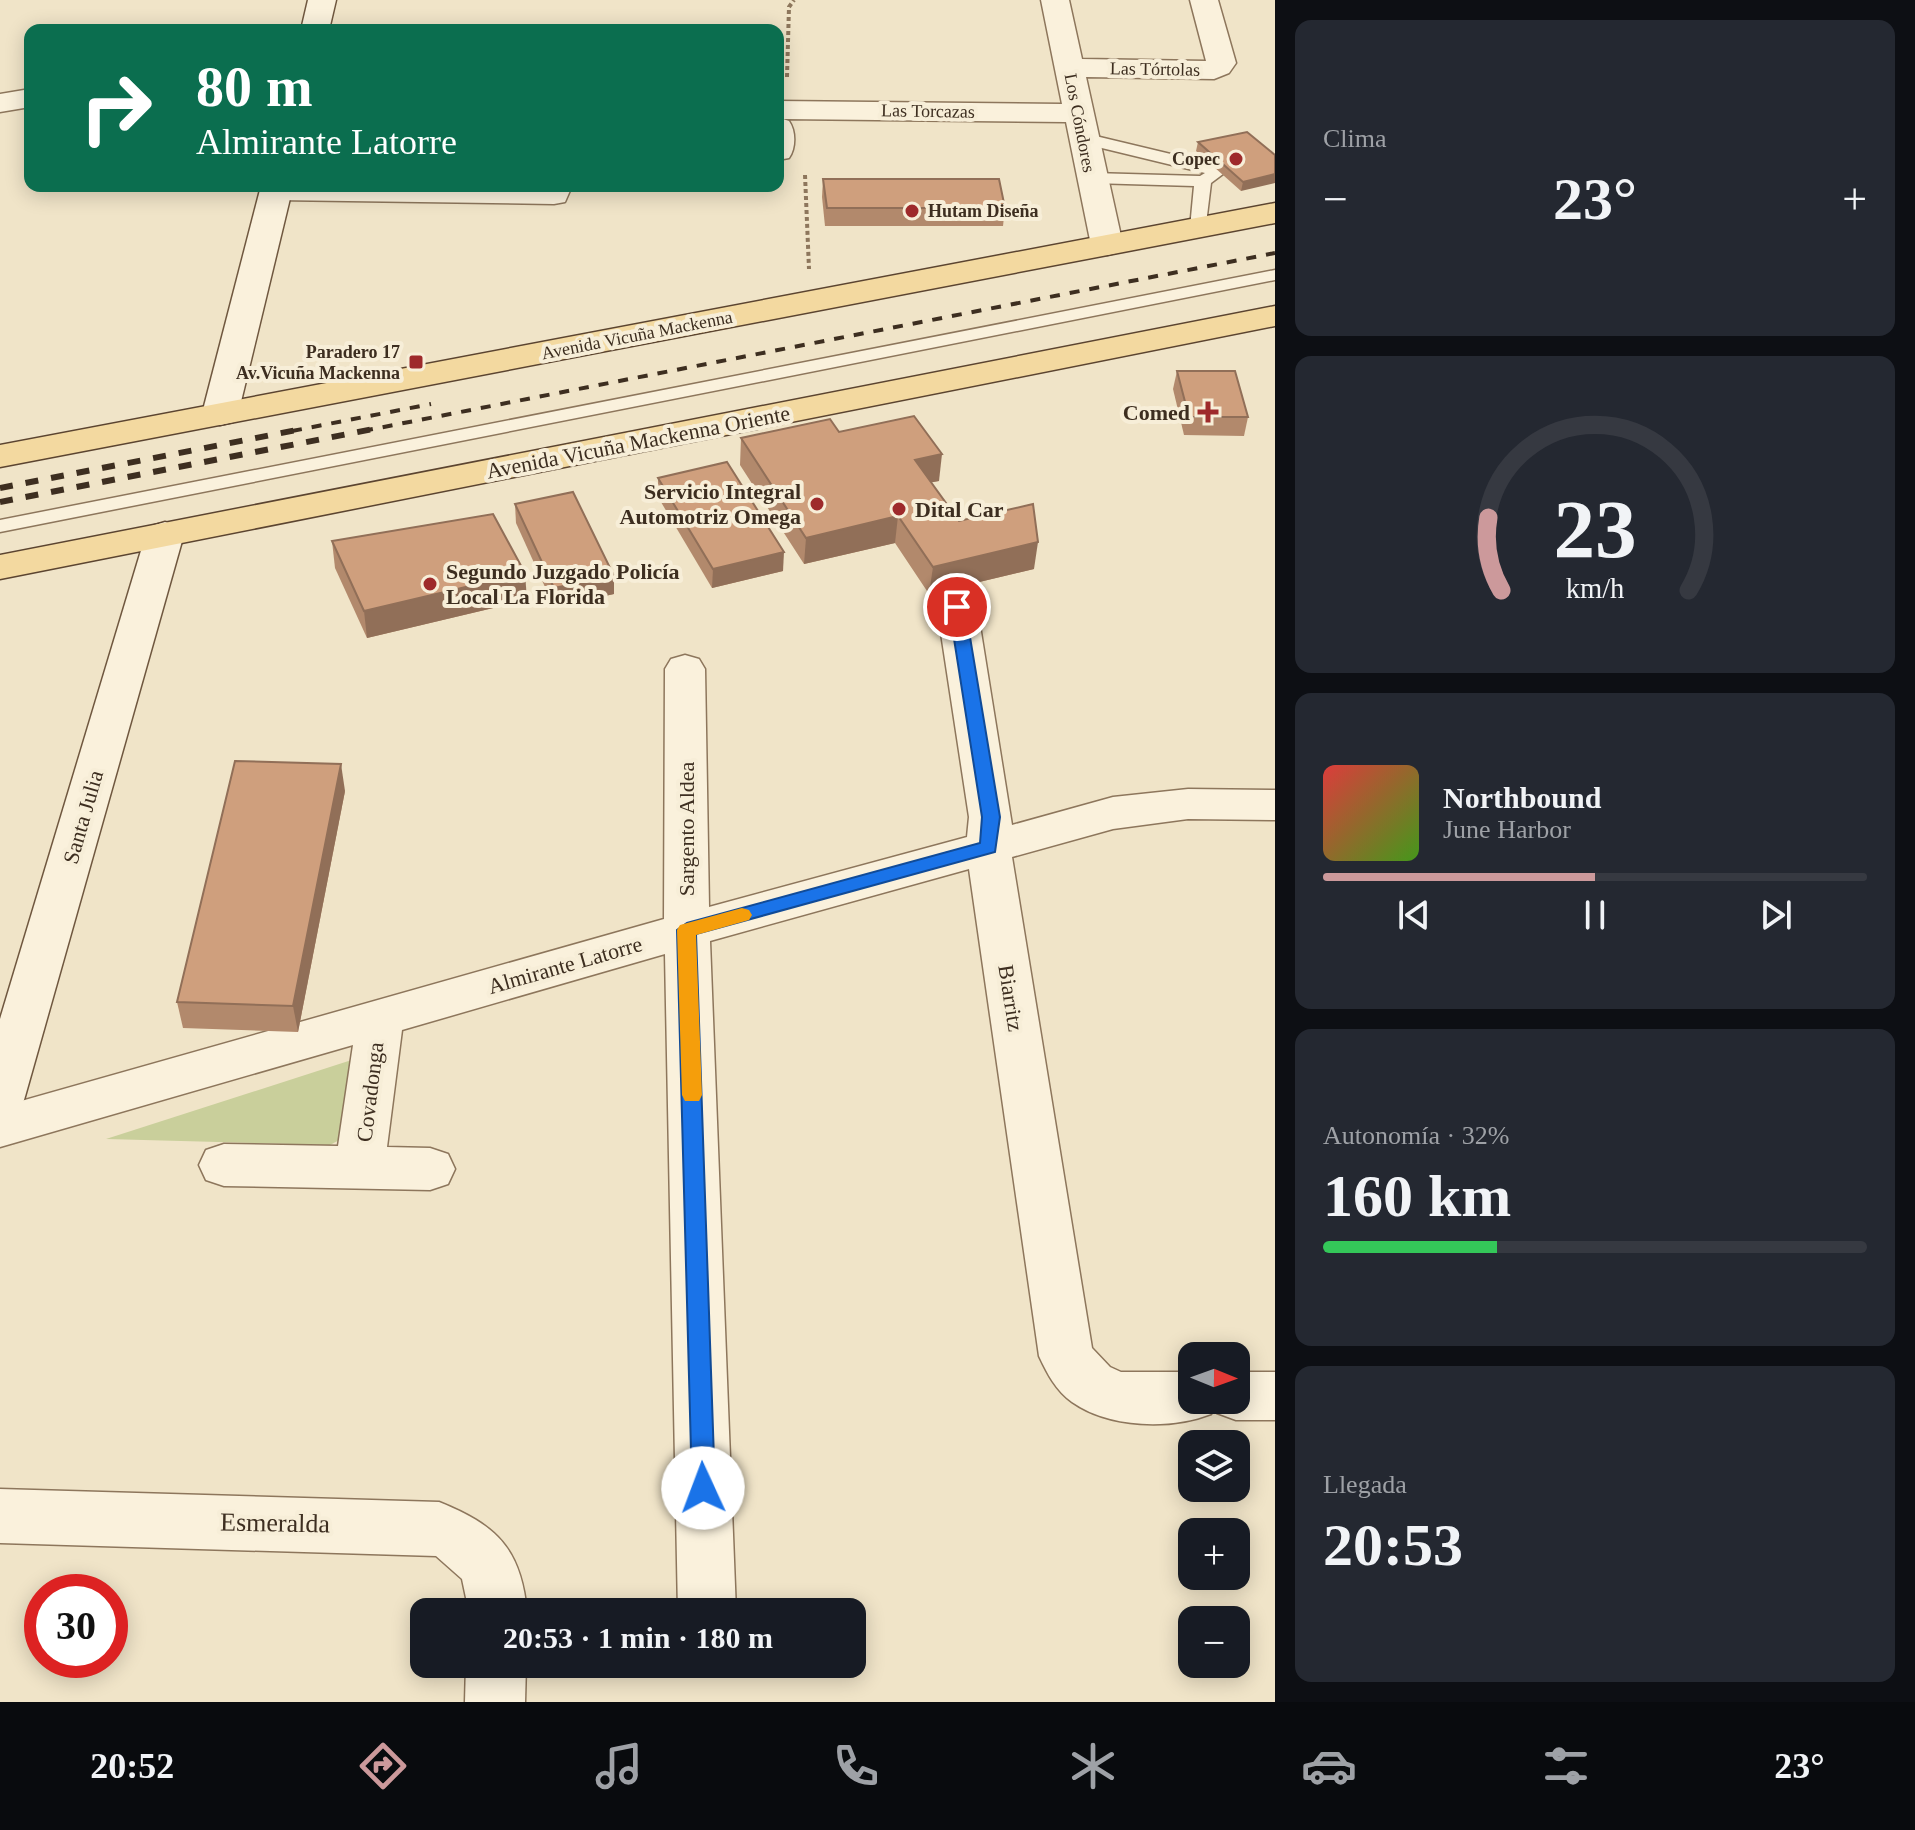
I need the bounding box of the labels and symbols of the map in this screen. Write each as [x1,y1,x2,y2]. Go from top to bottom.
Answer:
street label: Las Tórtolas [1110,58,1200,80]
street label: Los Cóndores [1061,72,1099,174]
street label: Las Torcazas [881,100,975,122]
place label: Copec [1172,149,1220,169]
marker: Copec [1227,150,1245,168]
place label: Hutam Diseña [928,201,1039,221]
marker: Hutam Diseña [903,202,921,220]
street label: Avenida Vicuña Mackenna [540,307,734,363]
place label: Paradero 17 Av.Vicuña Mackenna [236,342,400,383]
marker: Paradero 17 Av.Vicuña Mackenna [407,353,425,371]
street label: Avenida Vicuña Mackenna Oriente [484,400,792,484]
place label: Comed [1123,400,1190,425]
marker: Comed [1197,401,1219,423]
place label: Servicio Integral Automotriz Omega [620,479,801,529]
marker: Servicio Integral Automotriz Omega [808,495,826,513]
place label: Dital Car [915,497,1004,522]
marker: Dital Car [890,500,908,518]
place label: Segundo Juzgado Policía Local La Florida [446,559,679,609]
pin [923,573,991,641]
marker: Segundo Juzgado Policía Local La Florida [421,575,439,593]
street label: Sargento Aldea [674,761,699,896]
street label: Santa Julia [58,767,108,867]
street label: Almirante Latorre [485,931,645,999]
street label: Biarritz [993,963,1029,1033]
street label: Covadonga [351,1041,389,1143]
north arrow [1178,1342,1250,1414]
position arrow [661,1446,745,1530]
street label: Esmeralda [220,1508,331,1538]
speed limit sign: 30 [24,1574,128,1678]

